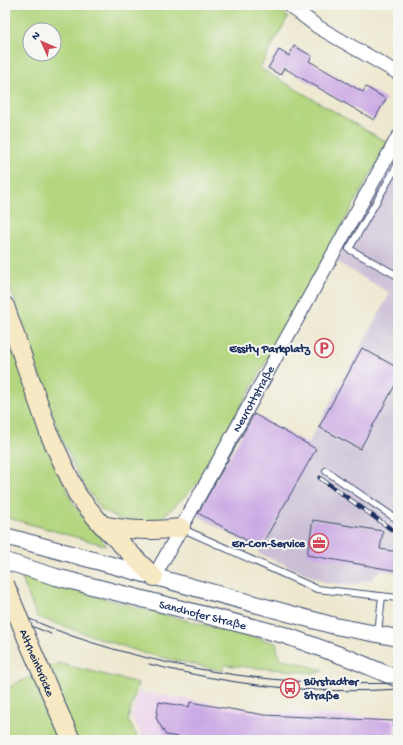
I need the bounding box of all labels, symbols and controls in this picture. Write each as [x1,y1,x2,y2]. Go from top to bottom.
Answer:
north arrow [22,22,62,62]
text: N [30,30,43,43]
parking icon: Essity Parkplatz [313,337,335,359]
place label: Essity Parkplatz [228,343,311,357]
street label: Neurottstraße [231,363,279,435]
office icon: En-Con-Service [308,532,330,554]
place label: En-Con-Service [231,538,306,552]
street label: Sandhofer Straße [157,598,248,634]
street label: Altrheinbrücke [15,628,57,700]
place label: Bürstadter Straße [303,676,360,704]
bus stop icon: Bürstadter Straße [279,677,301,699]

